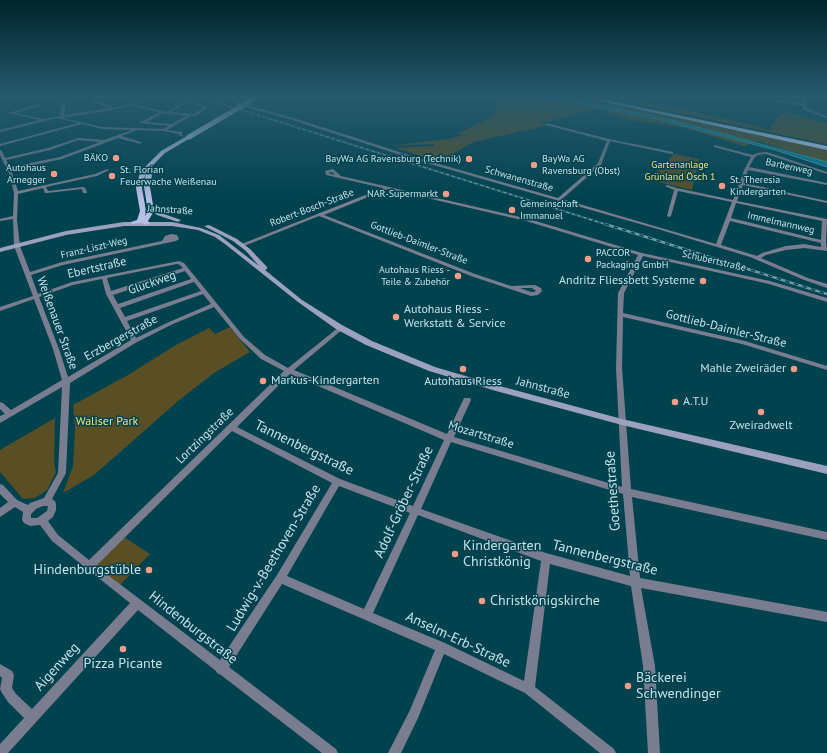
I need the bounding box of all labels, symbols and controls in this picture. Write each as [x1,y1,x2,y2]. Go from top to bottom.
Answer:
place label: BÄKO [84,152,108,164]
marker: BÄKO [111,153,121,163]
place label: BayWa AG Ravensburg (Technik) [325,153,461,165]
place label: BayWa AG Ravensburg (Obst) [542,153,620,176]
marker: BayWa AG Ravensburg (Technik) [464,154,474,164]
street label: Barbenweg [764,156,814,178]
park label: Gartenanlage Grünland Ösch 1 [645,159,715,182]
marker: BayWa AG Ravensburg (Obst) [529,160,539,170]
place label: Autohaus Arnegger [6,162,46,186]
place label: St. Florian Feuerwache Weißenau [120,164,217,188]
street label: Schwanenstraße [483,164,555,194]
marker: Autohaus Arnegger [49,169,59,179]
marker: St. Florian Feuerwache Weißenau [107,171,117,181]
place label: St. Theresia Kindergarten [730,174,786,198]
marker: St. Theresia Kindergarten [717,181,727,191]
street label: Robert-Bosch-Straße [268,186,356,230]
place label: NAR-Supermarkt [367,188,438,200]
marker: NAR-Supermarkt [441,189,451,199]
place label: Gemeinschaft Immanuel [520,198,578,222]
street label: Jahnstraße [147,202,193,218]
marker: Gemeinschaft Immanuel [507,205,517,215]
street label: Immelmannweg [746,209,816,237]
street label: Gottlieb-Daimler-Straße [369,219,469,267]
street label: Franz-Liszt-Weg [59,234,129,262]
place label: PACCOR Packaging GmbH [596,247,668,270]
street label: Schubertstraße [681,248,747,274]
street label: Ebertstraße [66,254,128,282]
marker: PACCOR Packaging GmbH [583,254,593,264]
place label: Autohaus Riess - Teile & Zubehör [379,264,450,288]
street label: Gluckweg [126,268,178,298]
marker: Autohaus Riess - Teile & Zubehör [453,271,463,281]
place label: Andritz Fliessbett Systeme [559,274,695,288]
street label: Weißenauer Straße [33,275,81,371]
marker: Andritz Fliessbett Systeme [698,276,708,286]
place label: Autohaus Riess - Werkstatt & Service [404,303,506,331]
street label: Gottlieb-Daimler-Straße [664,307,788,351]
street label: Erzbergerstraße [82,312,160,364]
marker: Autohaus Riess - Werkstatt & Service [391,312,401,322]
place label: Mahle Zweiräder [700,362,786,376]
marker: Autohaus Riess [458,364,468,374]
marker: Mahle Zweiräder [789,364,799,374]
place label: Markus-Kindergarten [271,374,379,388]
street label: Jahnstraße [515,374,571,402]
place label: Autohaus Riess [424,375,502,389]
marker: Markus-Kindergarten [258,376,268,386]
place label: A.T.U [683,395,708,409]
marker: A.T.U [670,397,680,407]
street label: Lortzingstraße [173,405,237,467]
marker: Zweiradwelt [756,407,766,417]
park label: Waliser Park [76,415,138,429]
street label: Tannenbergstraße [252,417,356,479]
street label: Mozartstraße [446,418,516,452]
place label: Zweiradwelt [729,419,793,433]
street label: Adolf-Gröber-Straße [371,443,437,561]
street label: Goethestraße [602,450,624,532]
street label: Ludwig-v.-Beethoven-Straße [223,482,325,634]
street label: Tannenbergstraße [551,537,659,579]
place label: Kindergarten Christkönig [463,538,541,570]
marker: Kindergarten Christkönig [450,549,460,559]
place label: Hindenburgstüble [34,562,141,578]
marker: Hindenburgstüble [144,565,154,575]
street label: Hindenburgstraße [145,588,241,668]
place label: Christkönigskirche [490,593,600,609]
marker: Christkönigskirche [477,596,487,606]
street label: Anselm-Erb-Straße [403,608,513,672]
street label: Aigenweg [31,640,83,694]
marker: Pizza Picante [118,644,128,654]
place label: Pizza Picante [84,656,162,672]
place label: Bäckerei Schwendinger [636,670,721,702]
marker: Bäckerei Schwendinger [623,681,633,691]

